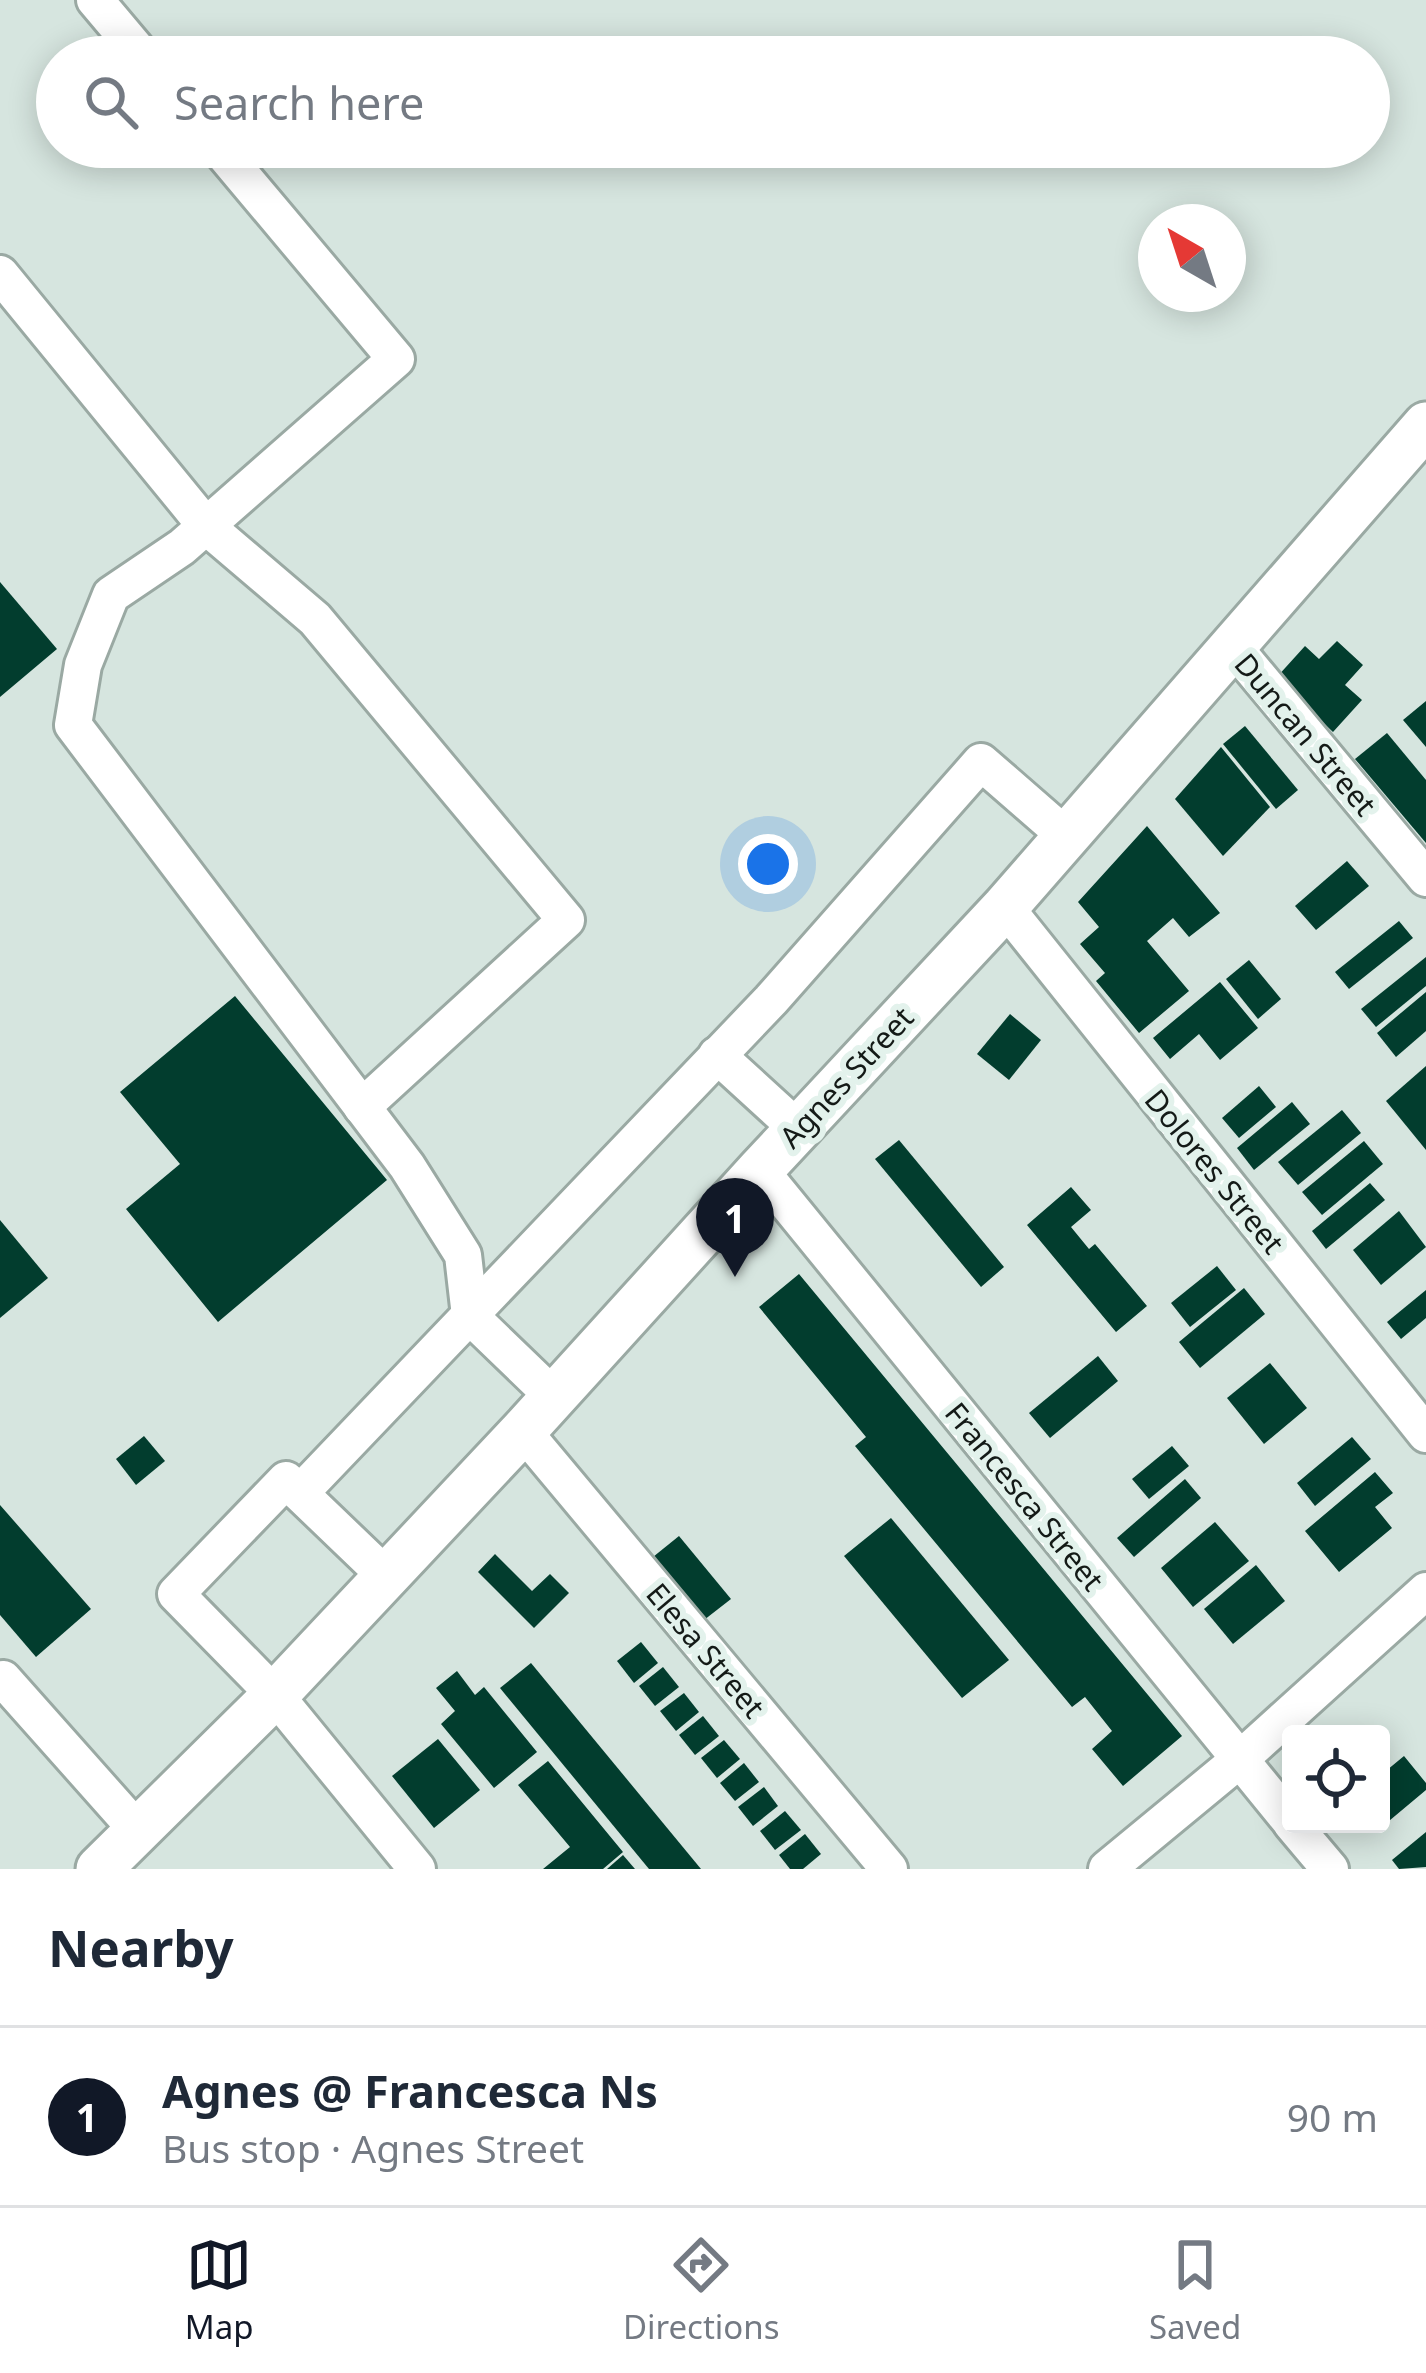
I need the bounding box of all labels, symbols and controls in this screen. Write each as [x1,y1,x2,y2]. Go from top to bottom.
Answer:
search box [36,36,1390,168]
icon: search [78,69,144,135]
text: Search here [174,72,424,133]
north arrow [1138,204,1246,312]
street label: Duncan Street [1226,644,1386,824]
your location [738,834,798,894]
street label: Agnes Street [770,997,922,1156]
street label: Dolores Street [1136,1080,1294,1262]
pin: 1 [696,1178,774,1277]
street label: Francesca Street [936,1393,1114,1599]
street label: Elesa Street [638,1574,775,1726]
map controls [1282,1725,1390,1833]
button: locate [1282,1725,1390,1833]
text: Nearby [48,1912,234,1982]
text: Agnes @ Francesca Ns [162,2060,658,2121]
text: 1 [76,2090,98,2143]
text: 90 m [1287,2090,1378,2143]
text: Bus stop · Agnes Street [162,2121,584,2174]
tab: Map [185,2232,253,2349]
tab: Directions [623,2232,780,2349]
tab: Saved [1149,2232,1241,2349]

